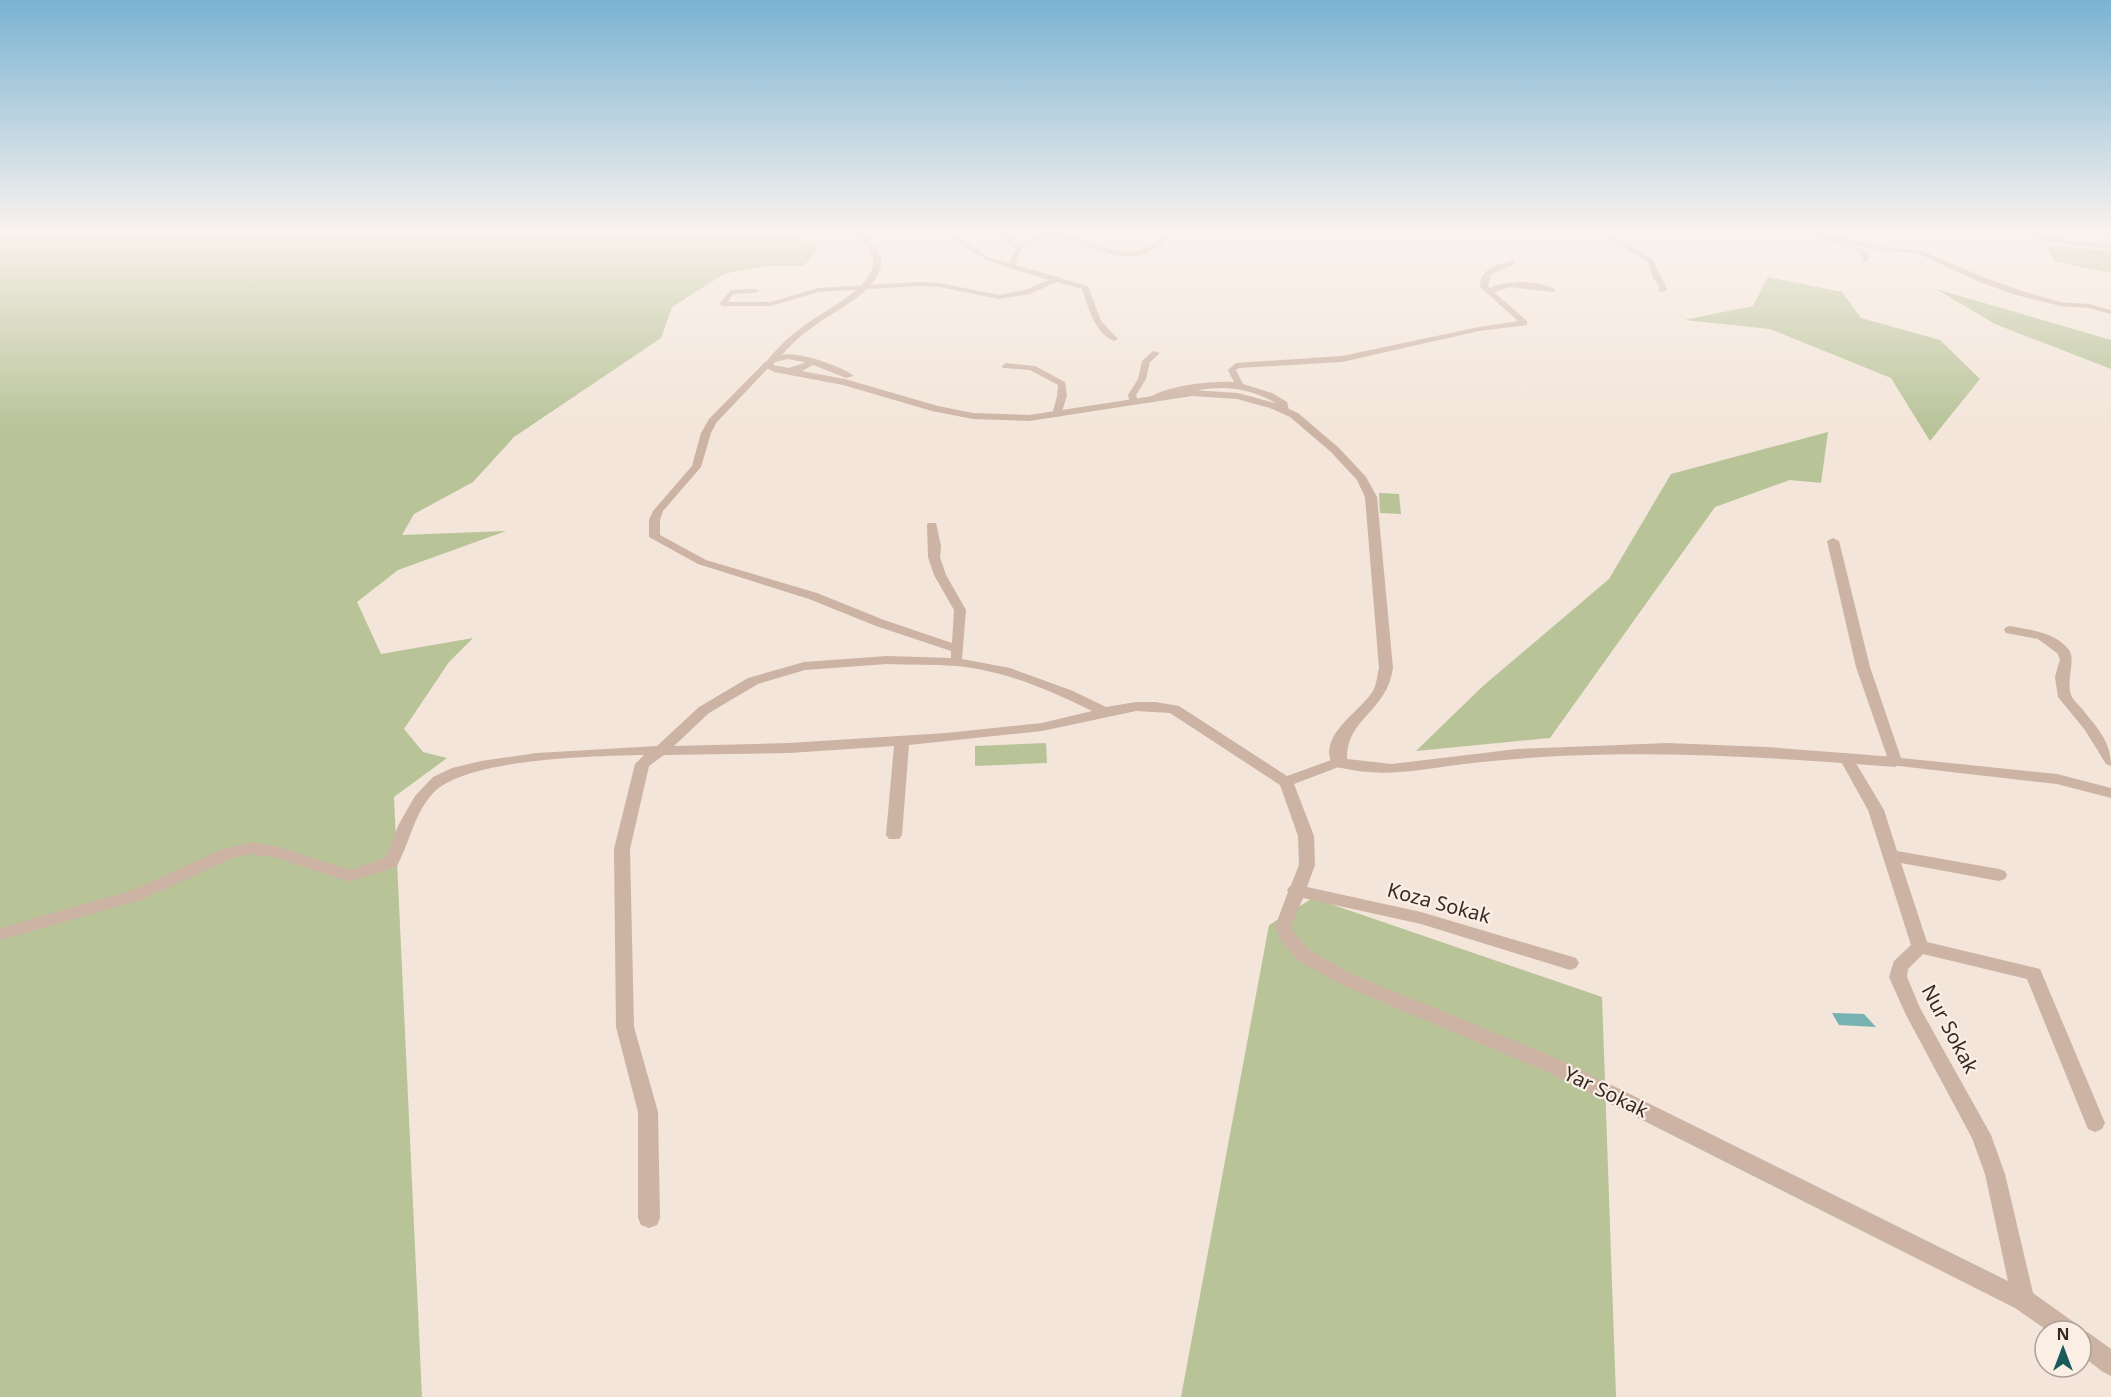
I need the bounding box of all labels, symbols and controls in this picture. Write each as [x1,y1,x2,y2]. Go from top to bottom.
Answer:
street label: Koza Sokak [1385,876,1494,929]
street label: Nur Sokak [1916,980,1985,1078]
street label: Yar Sokak [1560,1060,1653,1124]
north arrow [2033,1319,2093,1379]
text: N [2056,1323,2070,1345]

